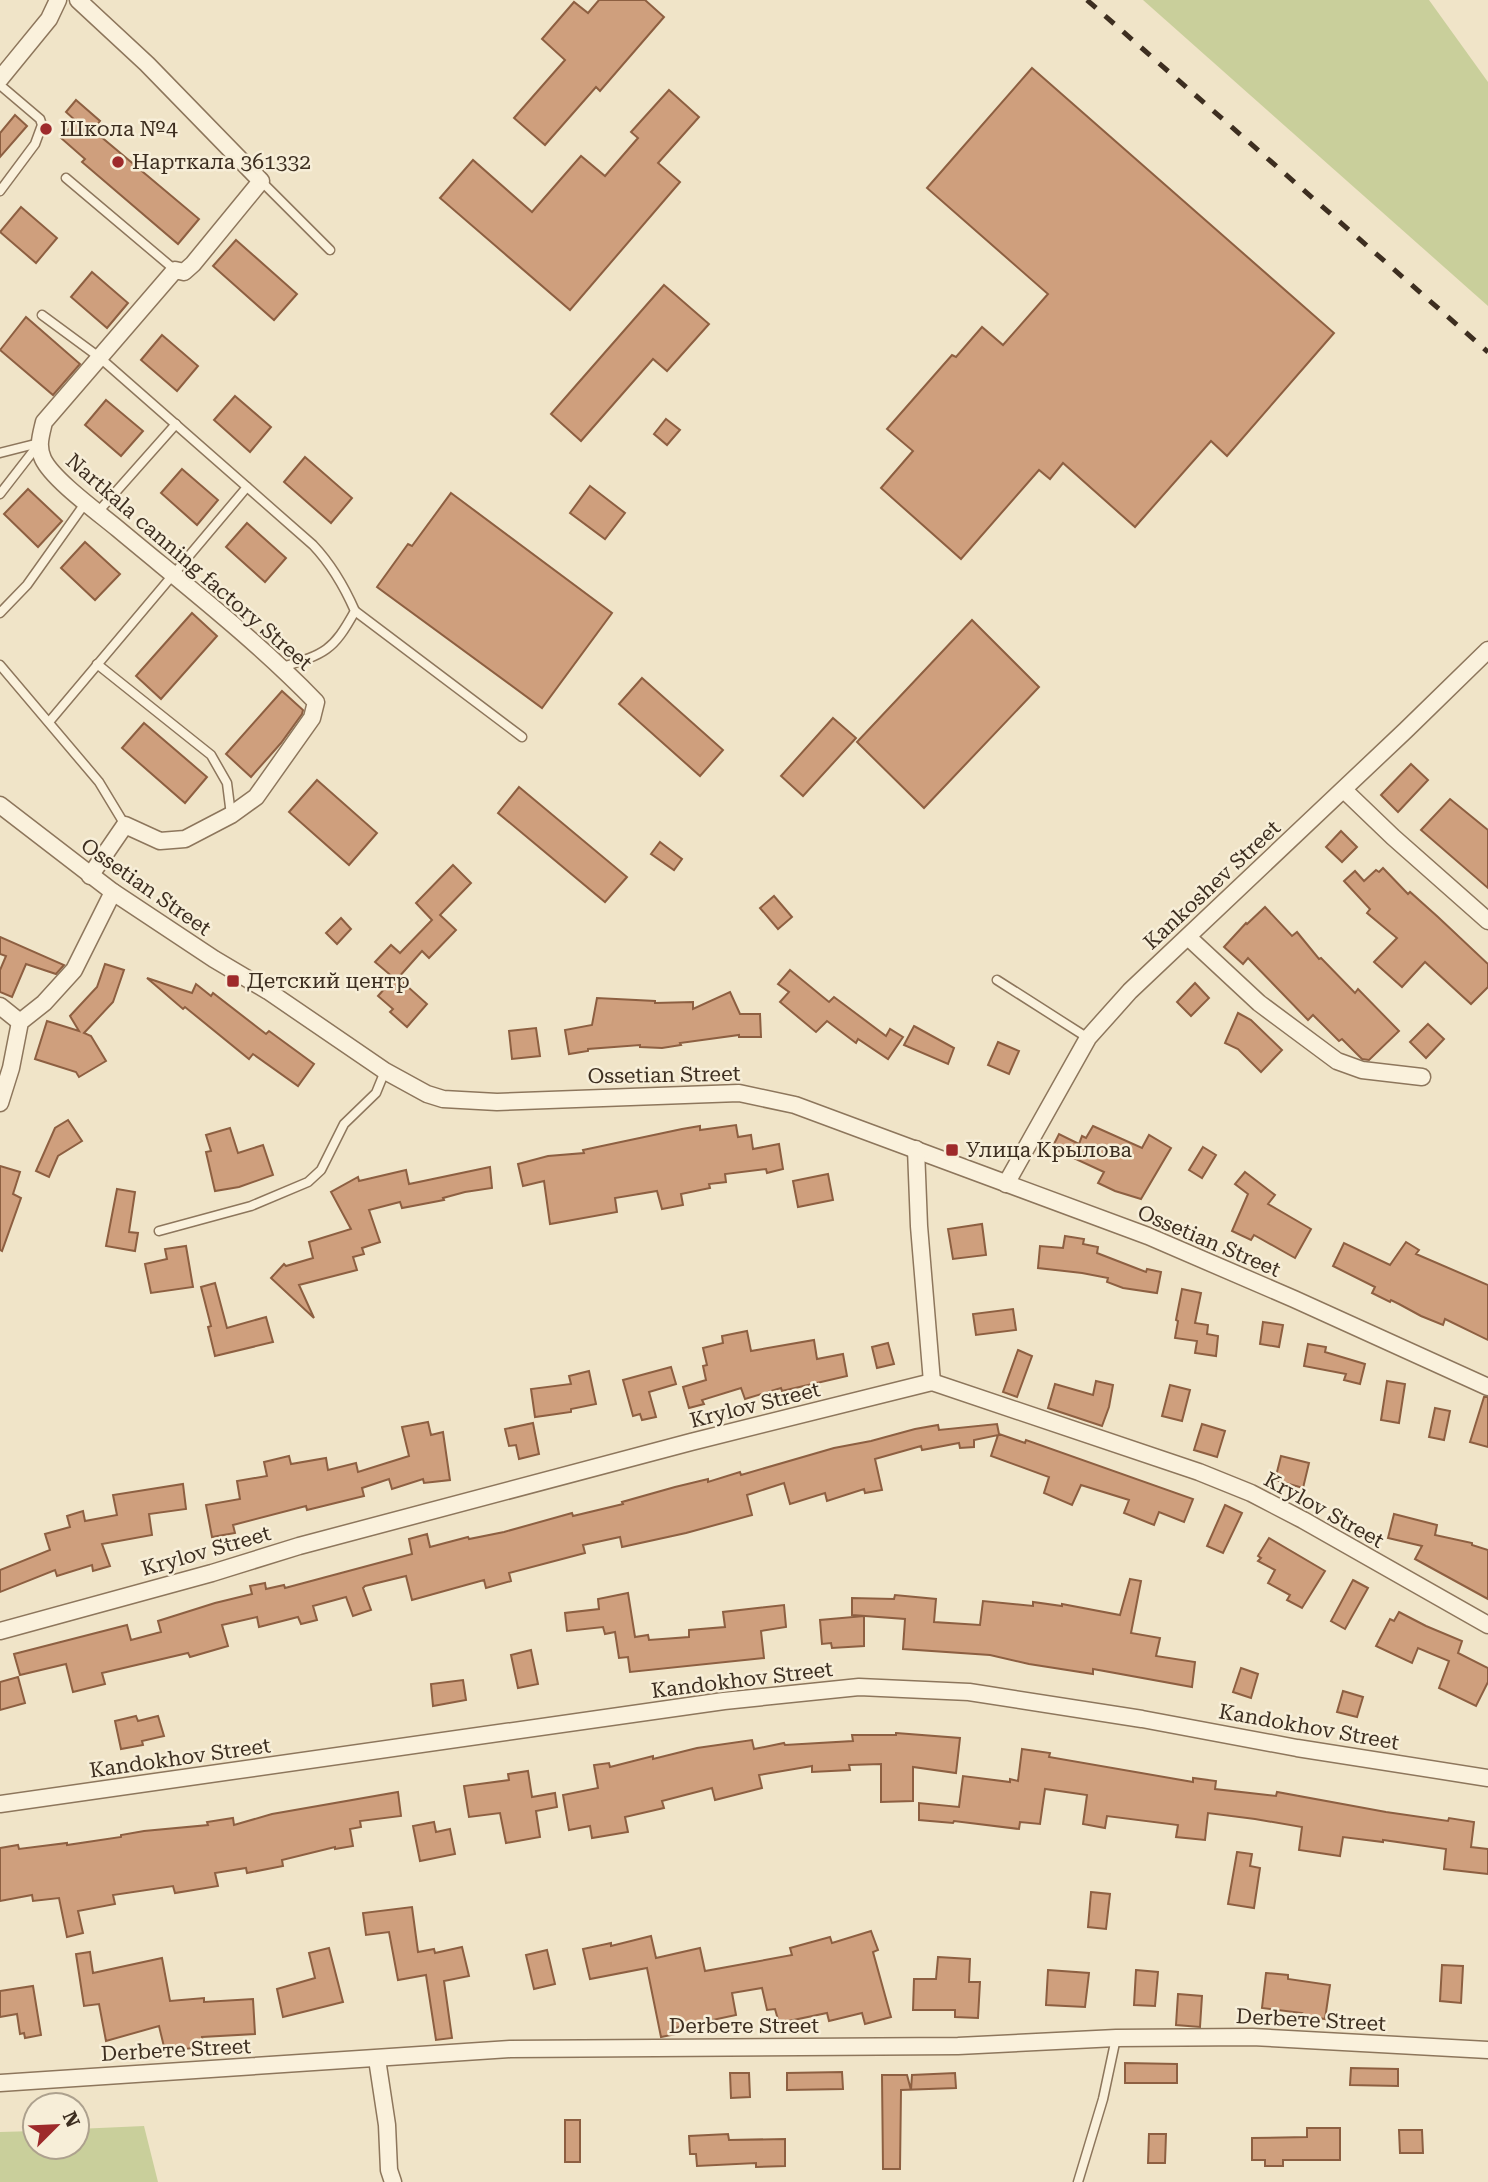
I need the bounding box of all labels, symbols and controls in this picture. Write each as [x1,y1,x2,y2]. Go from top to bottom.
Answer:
place label: Школа №4 [60,117,178,141]
marker: Школа №4 [38,121,54,137]
place label: Нарткала 361332 [132,150,311,174]
marker: Нарткала 361332 [110,154,126,170]
street label: Nartkala canning factory Street [61,449,317,675]
street label: Kankoshev Street [1139,816,1285,954]
street label: Ossetian Street [76,833,216,941]
place label: Детский центр [247,969,410,993]
marker: Детский центр [225,973,241,989]
street label: Ossetian Street [587,1062,741,1088]
place label: Улица Крылова [966,1138,1133,1162]
marker: Улица Крылова [944,1142,960,1158]
street label: Ossetian Street [1134,1200,1284,1282]
street label: Krylov Street [687,1377,823,1433]
street label: Krylov Street [1260,1467,1388,1553]
street label: Krylov Street [139,1521,274,1581]
street label: Kandokhov Street [650,1657,834,1703]
street label: Kandokhov Street [1217,1699,1401,1755]
street label: Kandokhov Street [88,1733,272,1783]
street label: Derbeте Street [1235,2004,1387,2036]
street label: Derbeте Street [669,2014,819,2038]
street label: Derbeте Street [100,2034,252,2066]
north arrow [21,2091,91,2161]
text: N [58,2108,85,2131]

